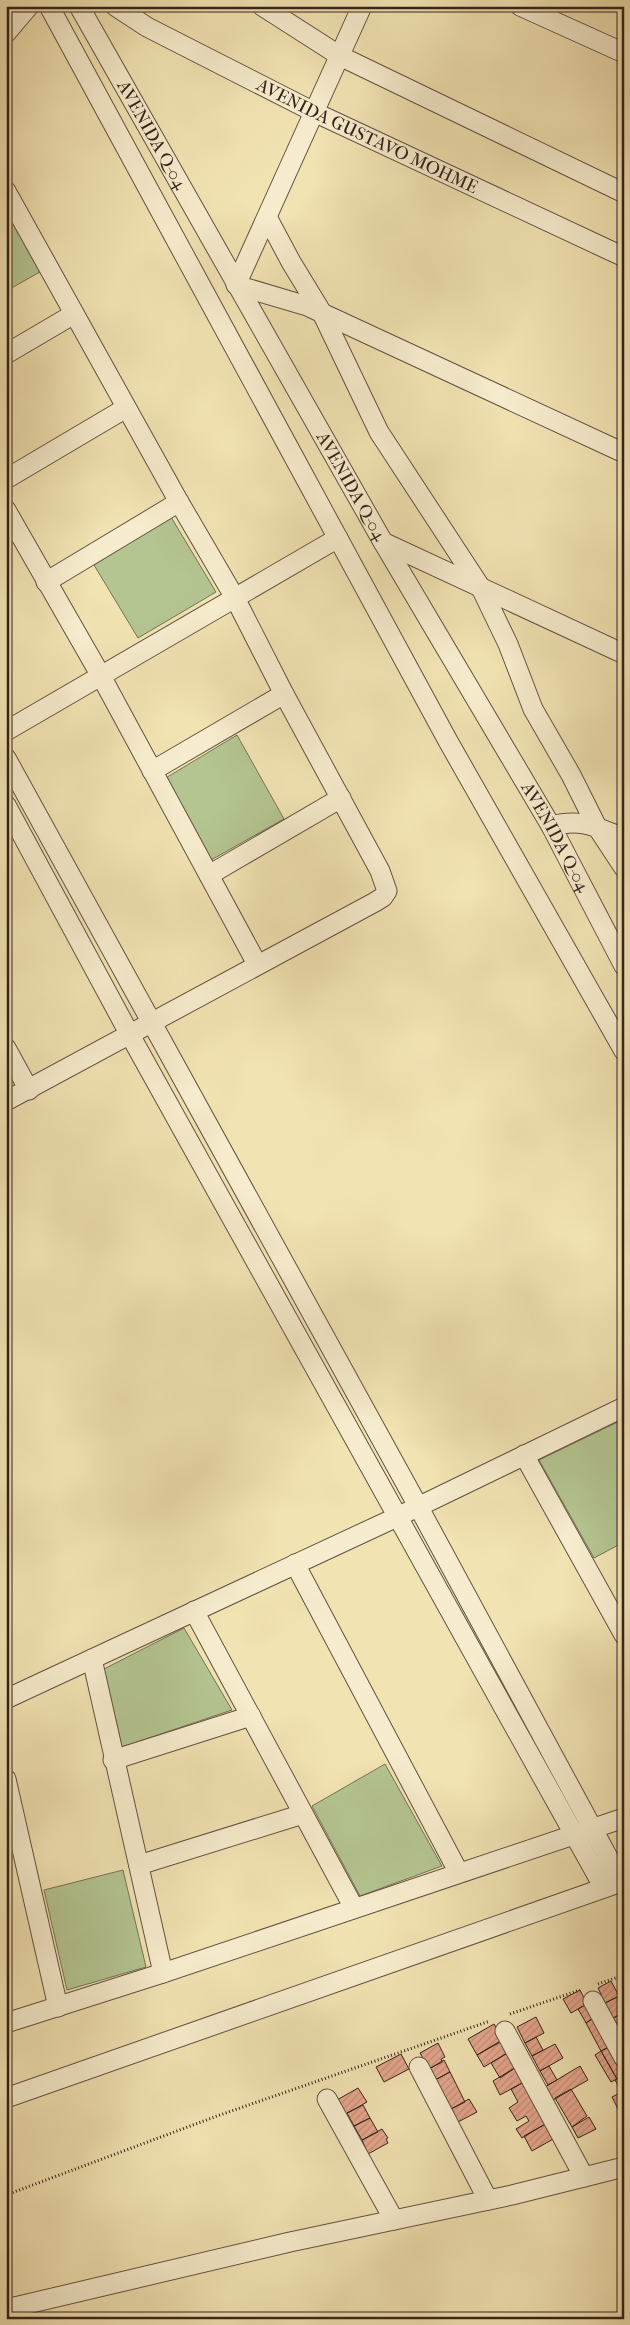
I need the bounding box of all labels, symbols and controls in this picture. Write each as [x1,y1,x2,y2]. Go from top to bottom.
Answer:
street label: AVENIDA GUSTAVO MOHME [252,74,481,198]
street label: AVENIDA Q-04 [112,76,191,193]
street label: AVENIDA Q-04 [312,427,391,545]
street label: AVENIDA Q-04 [516,778,594,896]

